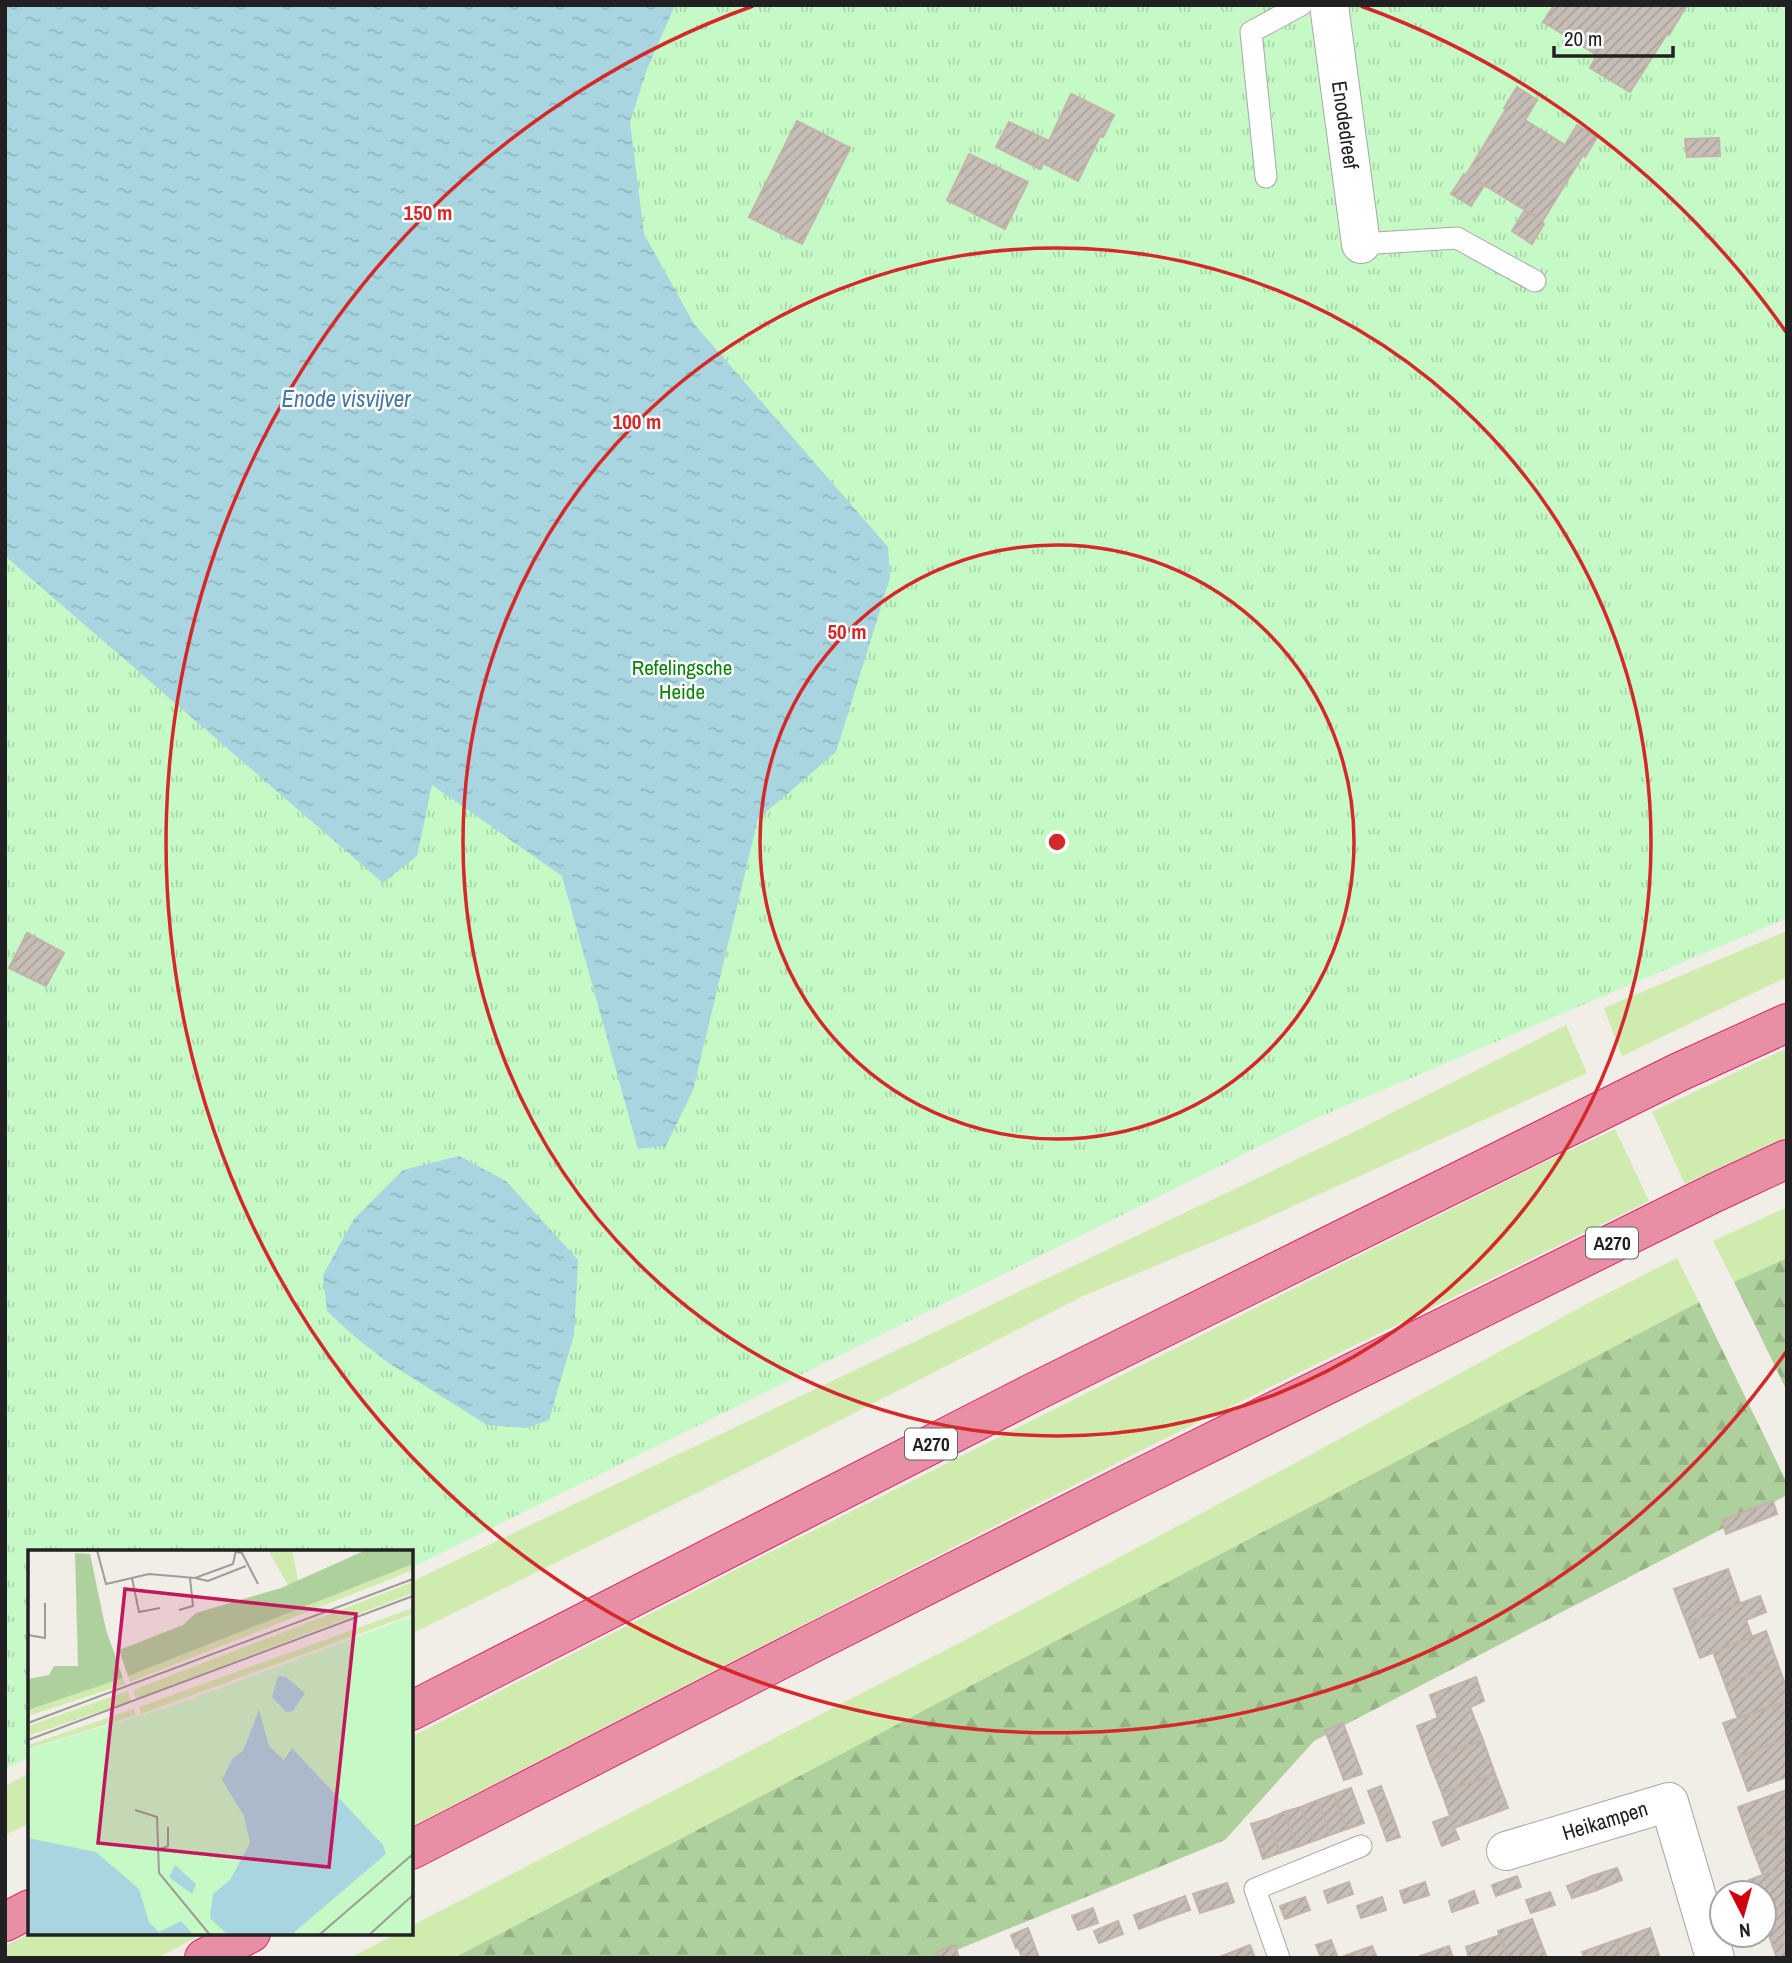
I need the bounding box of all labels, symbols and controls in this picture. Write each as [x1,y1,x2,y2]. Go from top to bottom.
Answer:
scale bar [1554,14,1673,58]
text: 20 m [1564,24,1602,53]
street label: Enodedreef [1325,79,1366,171]
text: 150 m [404,198,452,227]
water label: Enode visvijver [282,383,411,414]
text: 100 m [613,407,661,436]
text: 50 m [827,617,867,646]
park label: Refelingsche Heide [632,653,732,706]
centre of rings [1045,830,1069,854]
road number: A270 [1586,1228,1638,1259]
road number: A270 [905,1428,957,1460]
inset map [28,1550,413,1935]
street label: Heikampen [1559,1794,1651,1847]
north arrow [1708,1879,1778,1949]
text: N [1738,1917,1752,1944]

